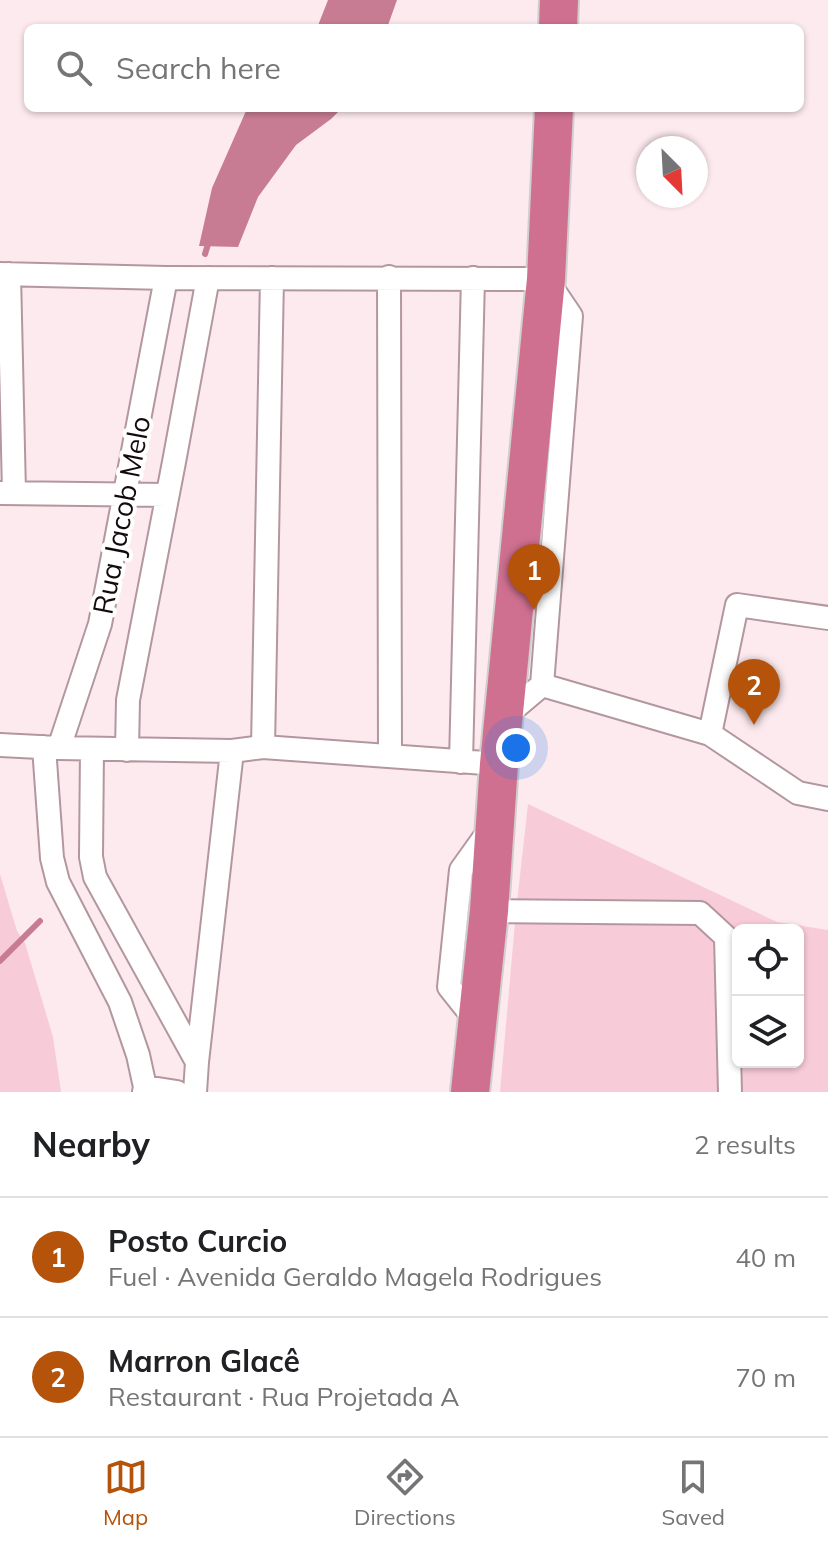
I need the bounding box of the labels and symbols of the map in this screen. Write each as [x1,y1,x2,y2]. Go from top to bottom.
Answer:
north arrow [636,136,708,208]
street label: Rua Jacob Melo [85,413,157,617]
pin: 1 [508,544,560,610]
pin: 2 [728,659,780,725]
your location [496,728,536,768]

